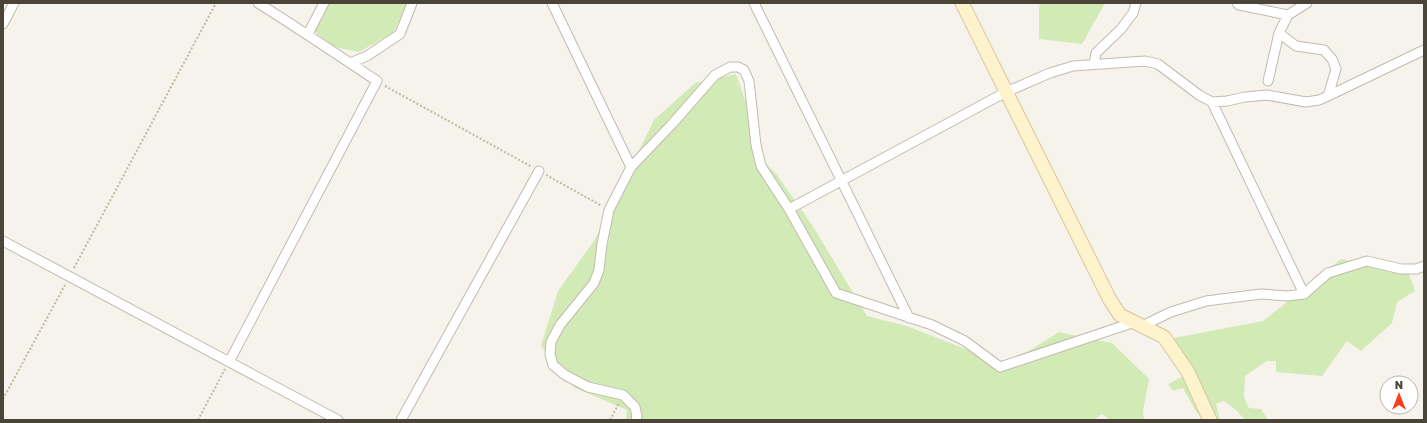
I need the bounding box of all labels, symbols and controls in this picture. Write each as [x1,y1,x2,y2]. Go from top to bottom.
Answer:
north arrow [1379,375,1419,415]
text: N [1395,378,1403,391]

